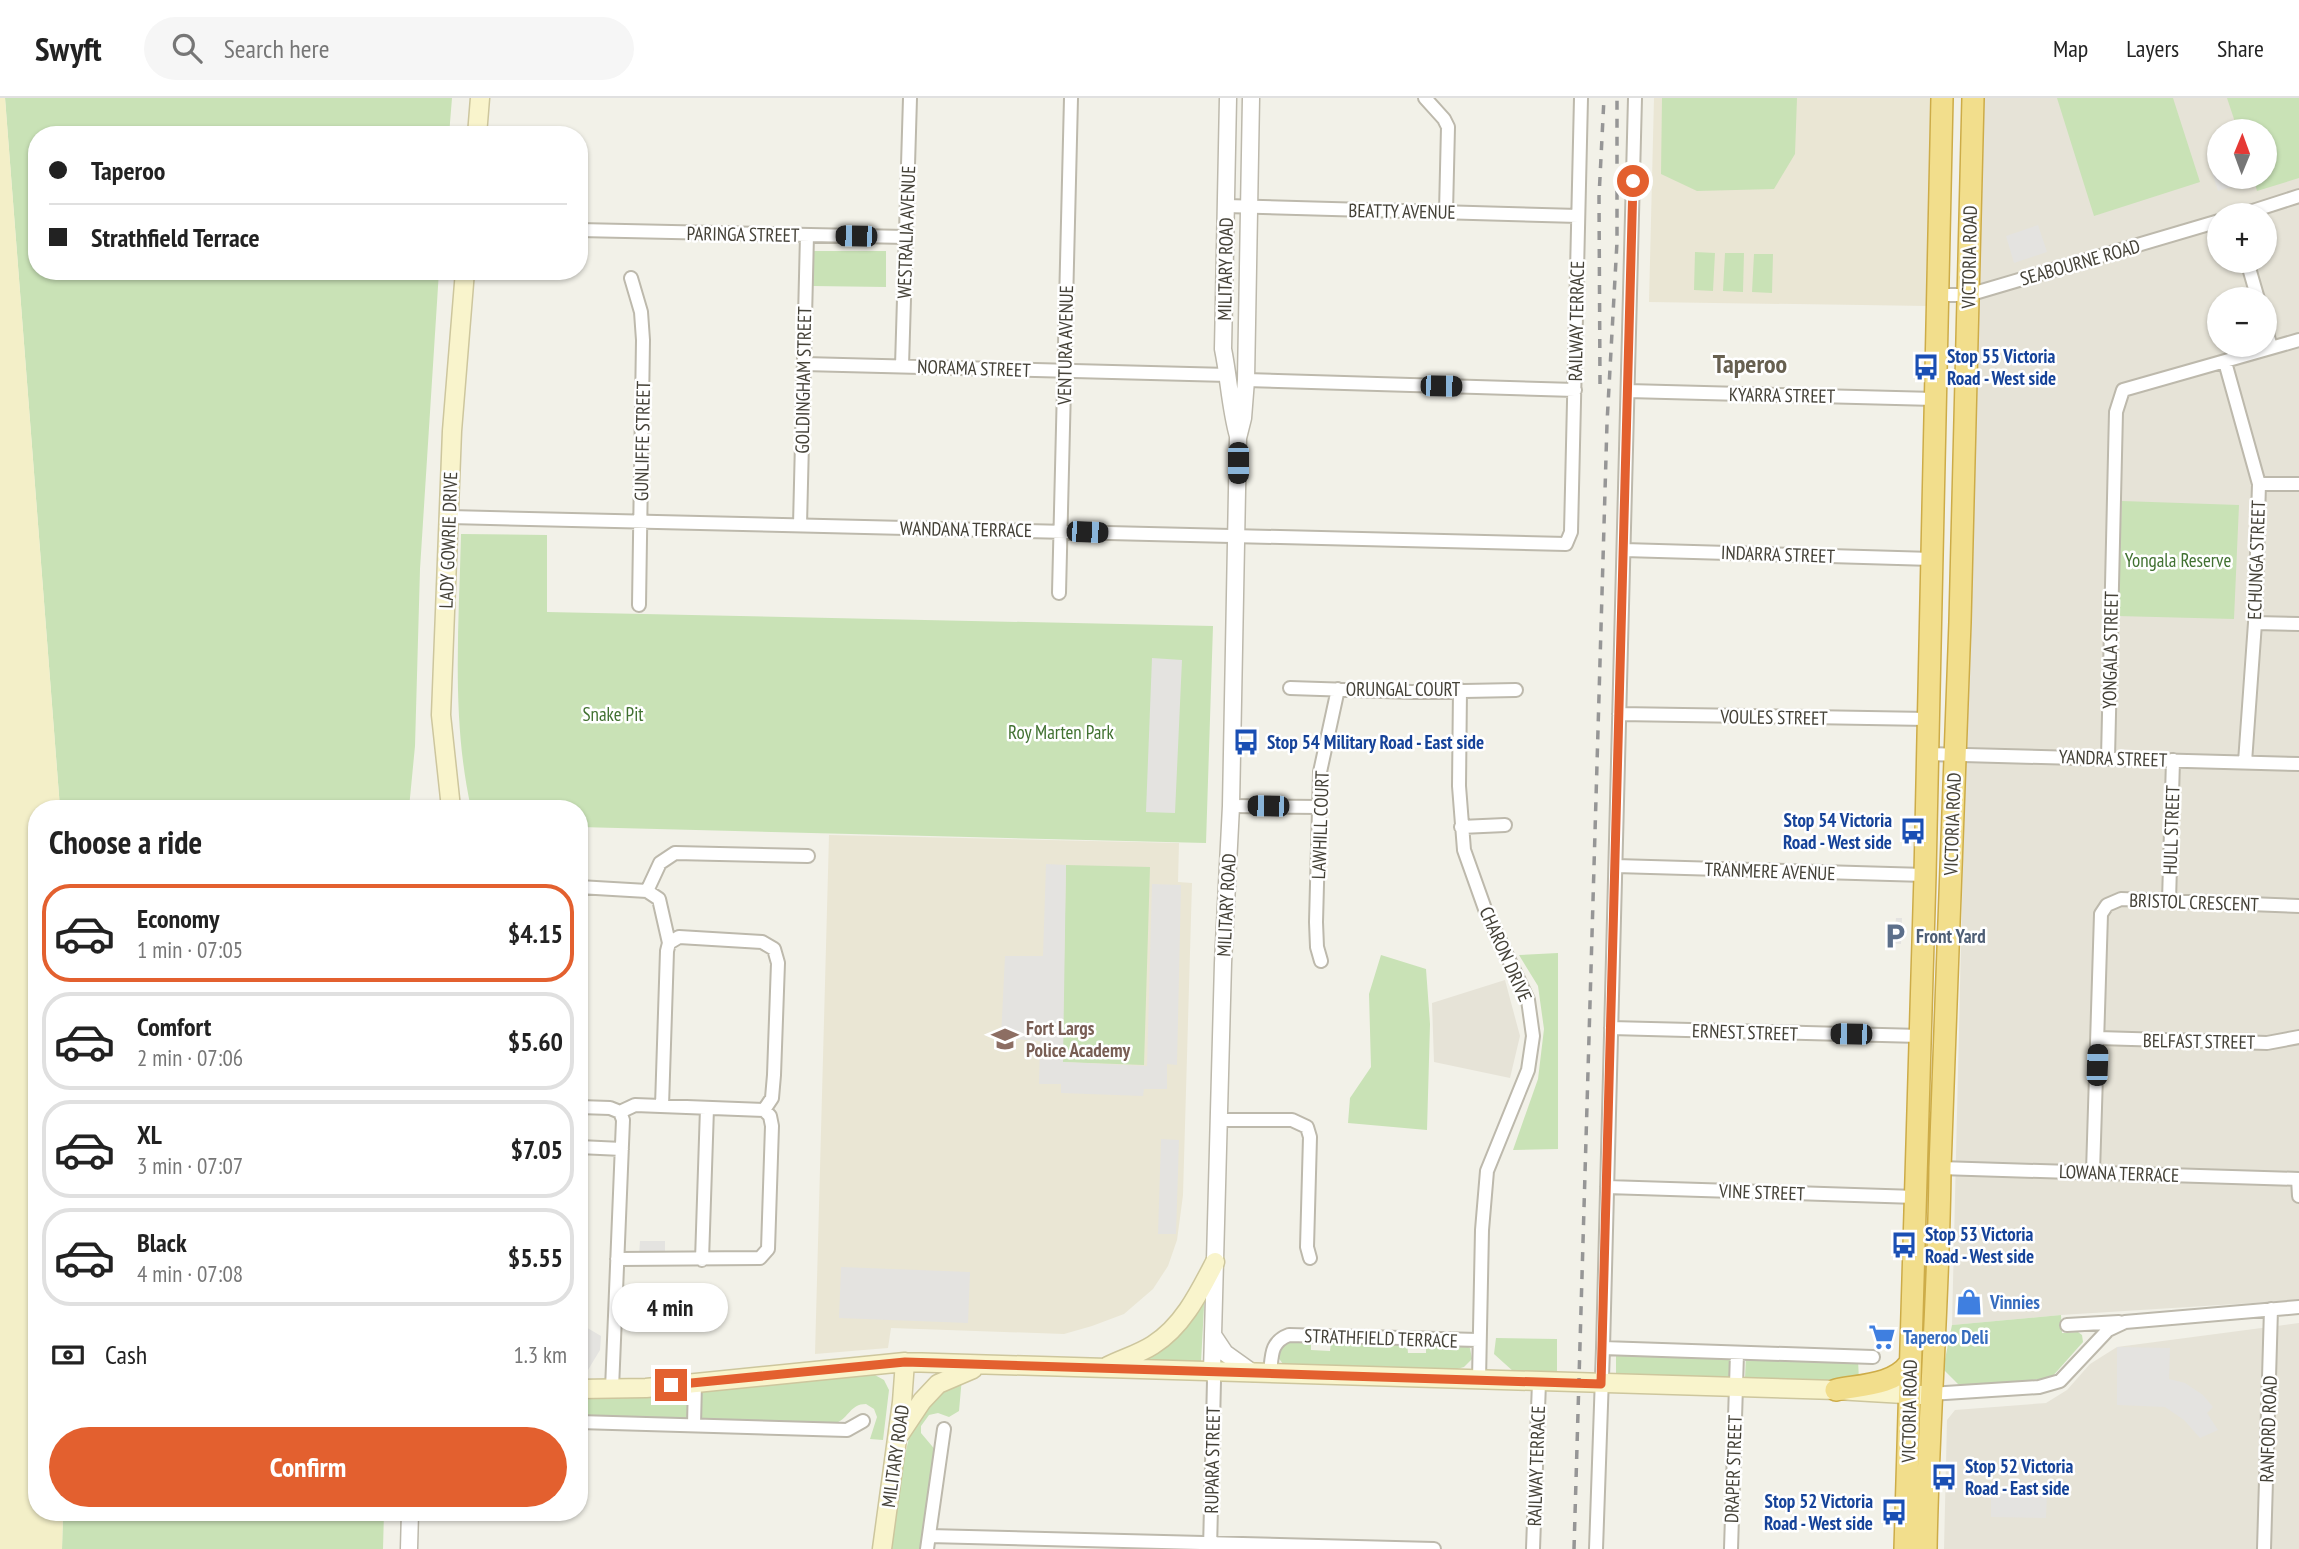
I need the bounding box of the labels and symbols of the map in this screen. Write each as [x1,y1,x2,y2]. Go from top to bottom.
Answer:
north arrow [2207,119,2277,189]
street label: WESTRALIA AVENUE [892,165,920,299]
route start [1617,165,1649,197]
street label: BEATTY AVENUE [1348,198,1456,224]
street label: VICTORIA ROAD [1956,205,1982,310]
street label: MILITARY ROAD [1212,217,1238,321]
street label: PARINGA STREET [686,221,800,247]
car [835,225,878,247]
street label: SEABOURNE ROAD [2017,233,2143,291]
street label: RAILWAY TERRACE [1563,260,1589,382]
street label: VENTURA AVENUE [1052,285,1078,406]
street label: GOLDINGHAM STREET [790,306,816,454]
place label: Stop 55 Victoria Road - West side [1947,344,2056,390]
district label: Taperoo [1713,347,1787,380]
bus stop icon: Stop 55 Victoria Road - West side [1911,352,1941,382]
street label: NORAMA STREET [917,354,1032,382]
car [1420,375,1463,397]
street label: GUNLIFFE STREET [629,380,655,501]
street label: KYARRA STREET [1729,382,1836,408]
car [1228,442,1249,484]
street label: LADY GOWRIE DRIVE [434,471,462,609]
street label: ECHUNGA STREET [2242,499,2270,620]
street label: WANDANA TERRACE [900,516,1032,542]
car [1066,521,1109,543]
street label: INDARRA STREET [1721,540,1836,568]
park label: Yongala Reserve [2125,548,2231,572]
street label: YONGALA STREET [2097,590,2123,709]
street label: ORUNGAL COURT [1346,677,1461,701]
park label: Snake Pit [582,702,644,726]
street label: VOULES STREET [1719,704,1828,730]
park label: Roy Marten Park [1008,720,1115,744]
bus stop icon: Stop 54 Military Road - East side [1231,727,1261,757]
place label: Stop 54 Military Road - East side [1267,730,1484,754]
street label: YANDRA STREET [2058,744,2168,772]
street label: LAWHILL COURT [1306,770,1334,880]
street label: VICTORIA ROAD [1938,772,1966,877]
street label: HULL STREET [2157,784,2185,875]
car [1247,795,1290,817]
place label: Stop 54 Victoria Road - West side [1783,808,1892,854]
bus stop icon: Stop 54 Victoria Road - West side [1898,816,1928,846]
street label: MILITARY ROAD [1211,853,1241,957]
street label: TRANMERE AVENUE [1704,857,1836,885]
street label: BRISTOL CRESCENT [2129,888,2260,916]
street label: CHARON DRIVE [1474,903,1538,1005]
parking icon: Front Yard [1880,921,1910,951]
place label: Front Yard [1916,924,1986,948]
place label: Fort Largs Police Academy [1026,1016,1131,1062]
street label: ERNEST STREET [1691,1018,1799,1046]
car [1830,1023,1873,1045]
school or university icon: Fort Largs Police Academy [990,1024,1020,1054]
street label: BELFAST STREET [2143,1028,2256,1054]
car [2086,1044,2109,1086]
street label: LOWANA TERRACE [2059,1159,2179,1187]
street label: VINE STREET [1718,1178,1806,1206]
place label: Stop 53 Victoria Road - West side [1925,1222,2034,1268]
bus stop icon: Stop 53 Victoria Road - West side [1889,1230,1919,1260]
callout: 4 min [613,1284,729,1332]
shop icon: Vinnies [1954,1287,1984,1317]
place label: Vinnies [1989,1290,2040,1314]
supermarket icon: Taperoo Deli [1867,1322,1897,1352]
street label: STRATHFIELD TERRACE [1304,1323,1458,1353]
place label: Taperoo Deli [1903,1325,1988,1349]
street label: VICTORIA ROAD [1896,1359,1922,1464]
route end [655,1369,687,1401]
street label: RANFORD ROAD [2254,1375,2282,1483]
street label: MILITARY ROAD [876,1403,914,1509]
street label: RAILWAY TERRACE [1522,1405,1550,1527]
street label: RUPARA STREET [1199,1406,1225,1514]
street label: DRAPER STREET [1719,1414,1747,1523]
place label: Stop 52 Victoria Road - East side [1965,1454,2074,1500]
bus stop icon: Stop 52 Victoria Road - East side [1929,1462,1959,1492]
place label: Stop 52 Victoria Road - West side [1764,1489,1873,1535]
bus stop icon: Stop 52 Victoria Road - West side [1879,1497,1909,1527]

